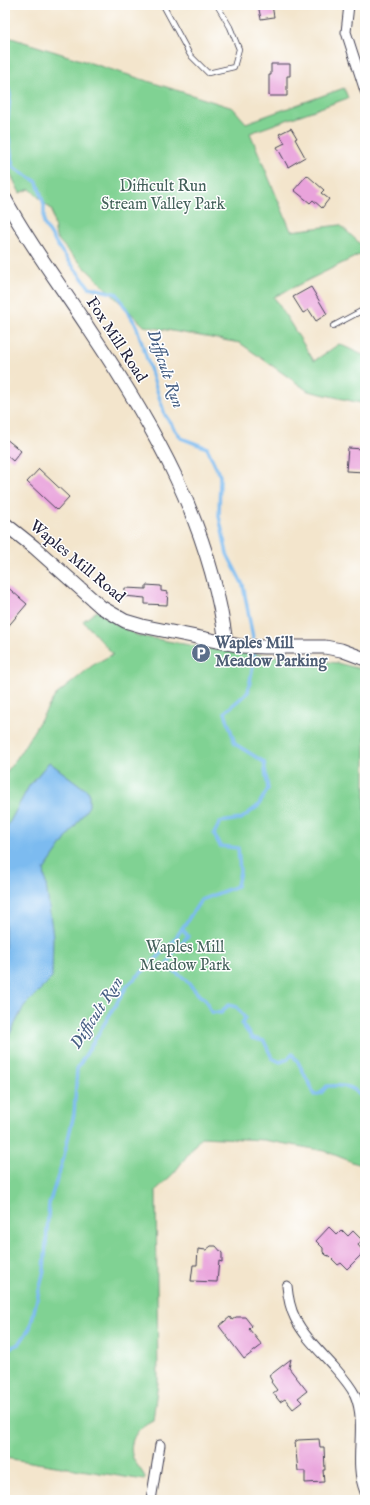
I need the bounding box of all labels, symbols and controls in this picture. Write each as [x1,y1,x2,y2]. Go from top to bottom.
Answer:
park label: Difficult Run Stream Valley Park [101,177,225,215]
street label: Fox Mill Road [81,294,151,387]
water label: Difficult Run [142,327,188,411]
street label: Waples Mill Road [25,516,129,608]
place label: Waples Mill Meadow Parking [214,634,328,672]
parking icon: Waples Mill Meadow Parking [190,642,212,664]
park label: Waples Mill Meadow Park [140,938,231,976]
water label: Difficult Run [66,973,128,1053]

